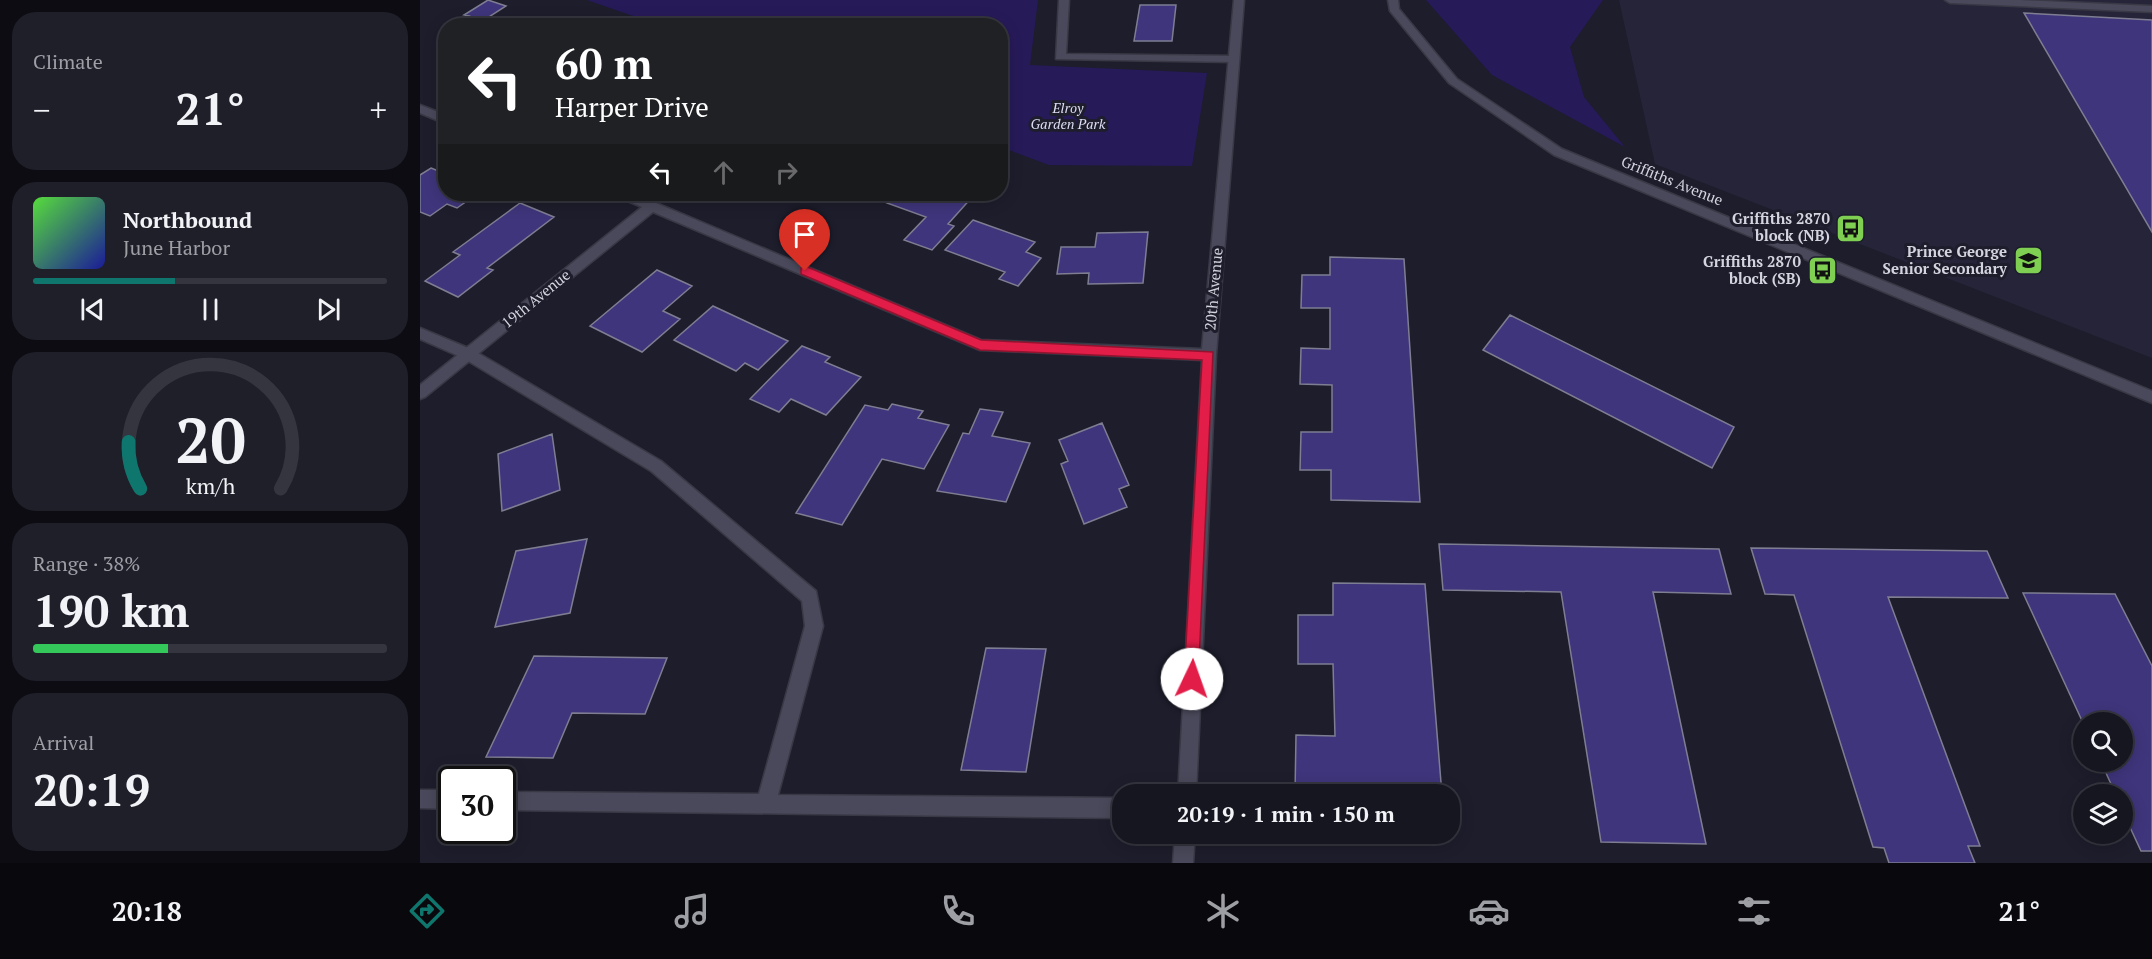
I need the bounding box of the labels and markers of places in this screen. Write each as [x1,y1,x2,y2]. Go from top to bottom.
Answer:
place label: Griffiths 2870 block (NB) [1732,208,1831,245]
pin [779,209,830,271]
bus stop icon: Griffiths 2870 block (NB) [1835,212,1867,244]
place label: Prince George Senior Secondary [1883,241,2008,278]
school or university icon: Prince George Senior Secondary [2012,245,2044,277]
place label: Griffiths 2870 block (SB) [1703,251,1802,288]
bus stop icon: Griffiths 2870 block (SB) [1806,255,1838,287]

